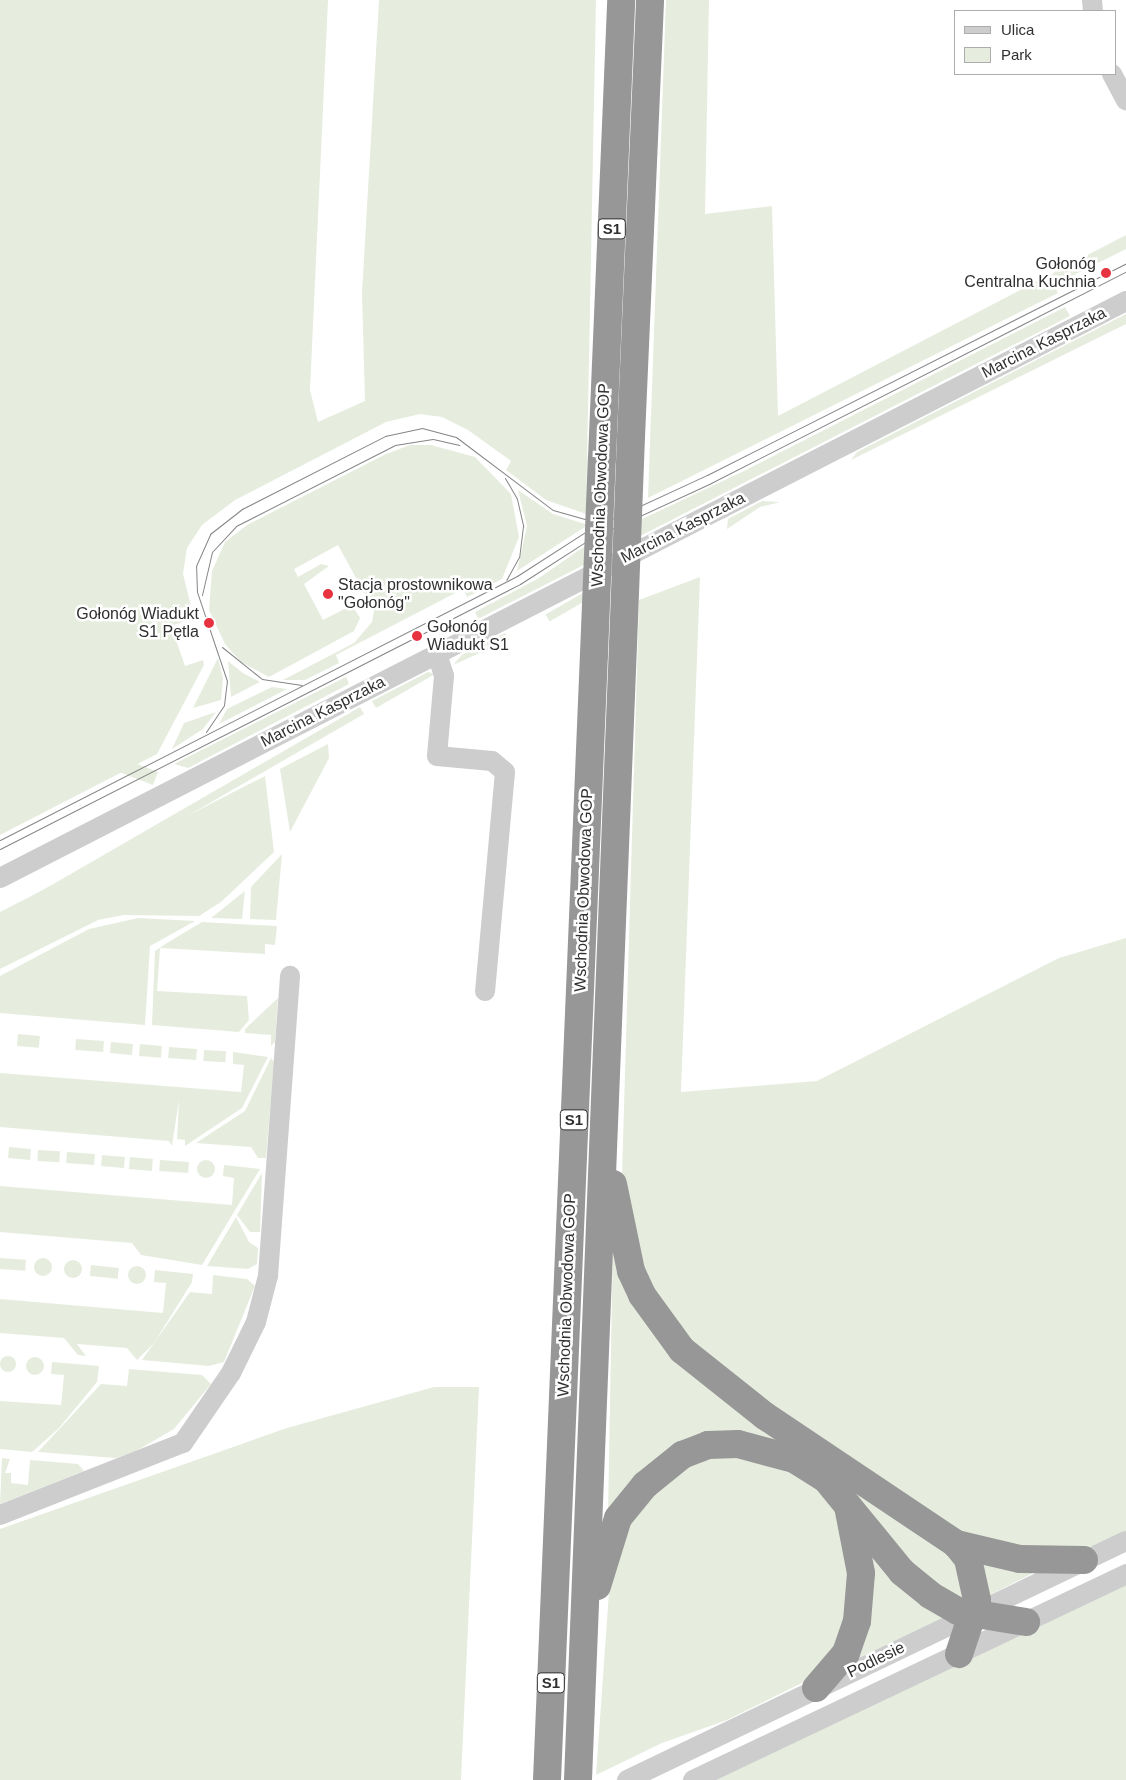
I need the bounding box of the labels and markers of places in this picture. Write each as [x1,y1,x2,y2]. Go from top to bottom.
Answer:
place label: Gołonóg Centralna Kuchnia [964,254,1096,292]
marker: Gołonóg Centralna Kuchnia [1100,267,1112,279]
place label: Stacja prostownikowa "Gołonóg" [338,575,493,613]
marker: Stacja prostownikowa "Gołonóg" [322,588,334,600]
place label: Gołonóg Wiadukt S1 Pętla [76,604,199,642]
marker: Gołonóg Wiadukt S1 Pętla [203,617,215,629]
place label: Gołonóg Wiadukt S1 [427,617,509,655]
marker: Gołonóg Wiadukt S1 [411,630,423,642]

